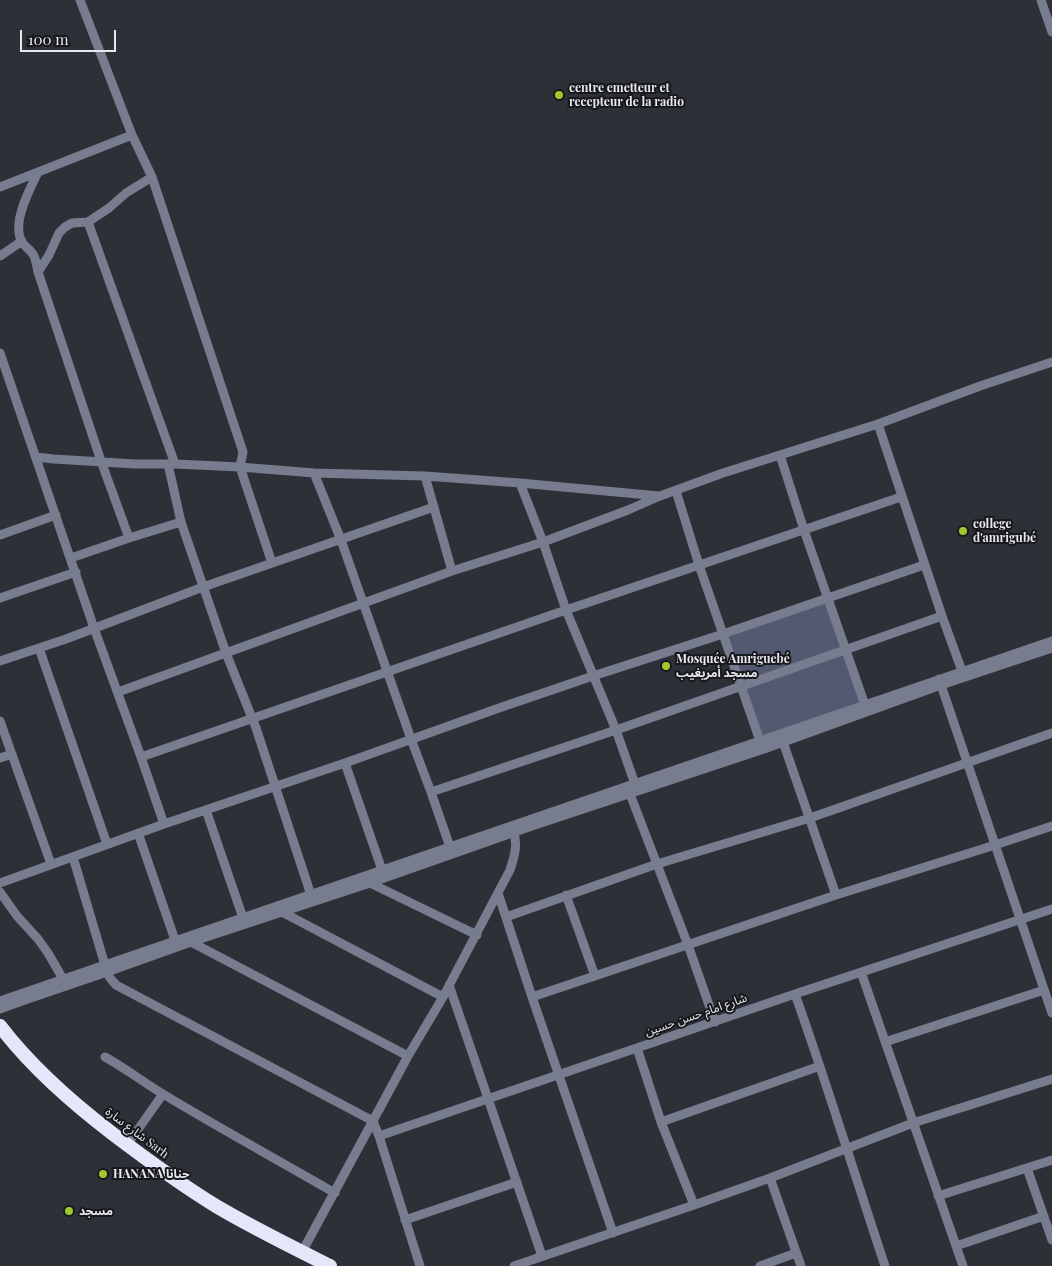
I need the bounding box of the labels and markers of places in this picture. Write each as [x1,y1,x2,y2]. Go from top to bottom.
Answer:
place label: centre emetteur et recepteur de la radio [569,81,684,109]
marker: centre emetteur et recepteur de la radio [553,89,565,101]
place label: college d'amrigubé [973,517,1036,545]
marker: college d'amrigubé [957,525,969,537]
place label: Mosquée Amriguebé مسجد أمريغيب [676,652,790,680]
marker: Mosquée Amriguebé مسجد أمريغيب [660,660,672,672]
place label: HANANA حنانا [113,1167,190,1181]
marker: HANANA حنانا [97,1168,109,1180]
place label: مسجد [79,1204,113,1218]
marker: مسجد [63,1205,75,1217]

